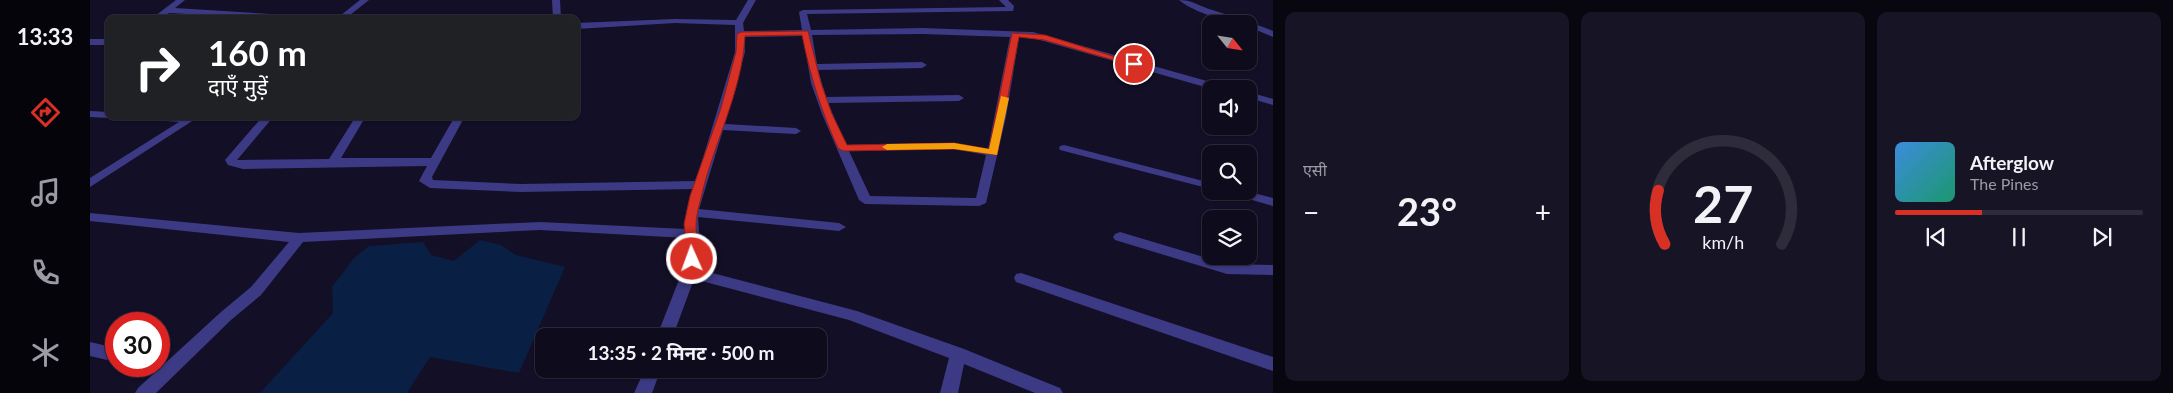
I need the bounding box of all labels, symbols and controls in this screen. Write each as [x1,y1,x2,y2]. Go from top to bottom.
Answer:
north arrow [1202,15,1258,70]
map controls [1202,15,1257,265]
text: 13:33 [17,23,73,50]
text: 160 m [208,31,307,73]
icon: right [125,35,190,100]
pin [1113,43,1155,85]
icon: arrive [1120,50,1148,78]
text: दाएँ मुड़ें [208,73,268,100]
button: sound [1202,80,1257,135]
icon: directions [28,95,63,130]
button: search [1202,145,1257,200]
text: Afterglow [1970,151,2054,174]
text: एसी [1303,160,1327,179]
text: 27 [1693,172,1753,234]
text: The Pines [1970,174,2039,193]
icon: music [28,175,63,210]
text: 23° [1397,188,1457,234]
text: − [1303,195,1319,229]
text: + [1535,195,1551,229]
button: layers [1202,210,1257,265]
icon: previous [1922,223,1950,251]
icon: pause [2005,223,2033,251]
icon: next [2088,223,2116,251]
text: km/h [1702,231,1744,253]
position arrow [665,232,717,284]
icon: phone [28,255,63,290]
speed limit sign: 30 [105,312,170,377]
icon: climate [28,335,63,370]
text: 13:35 · 2 मिनट · 500 m [588,341,774,364]

